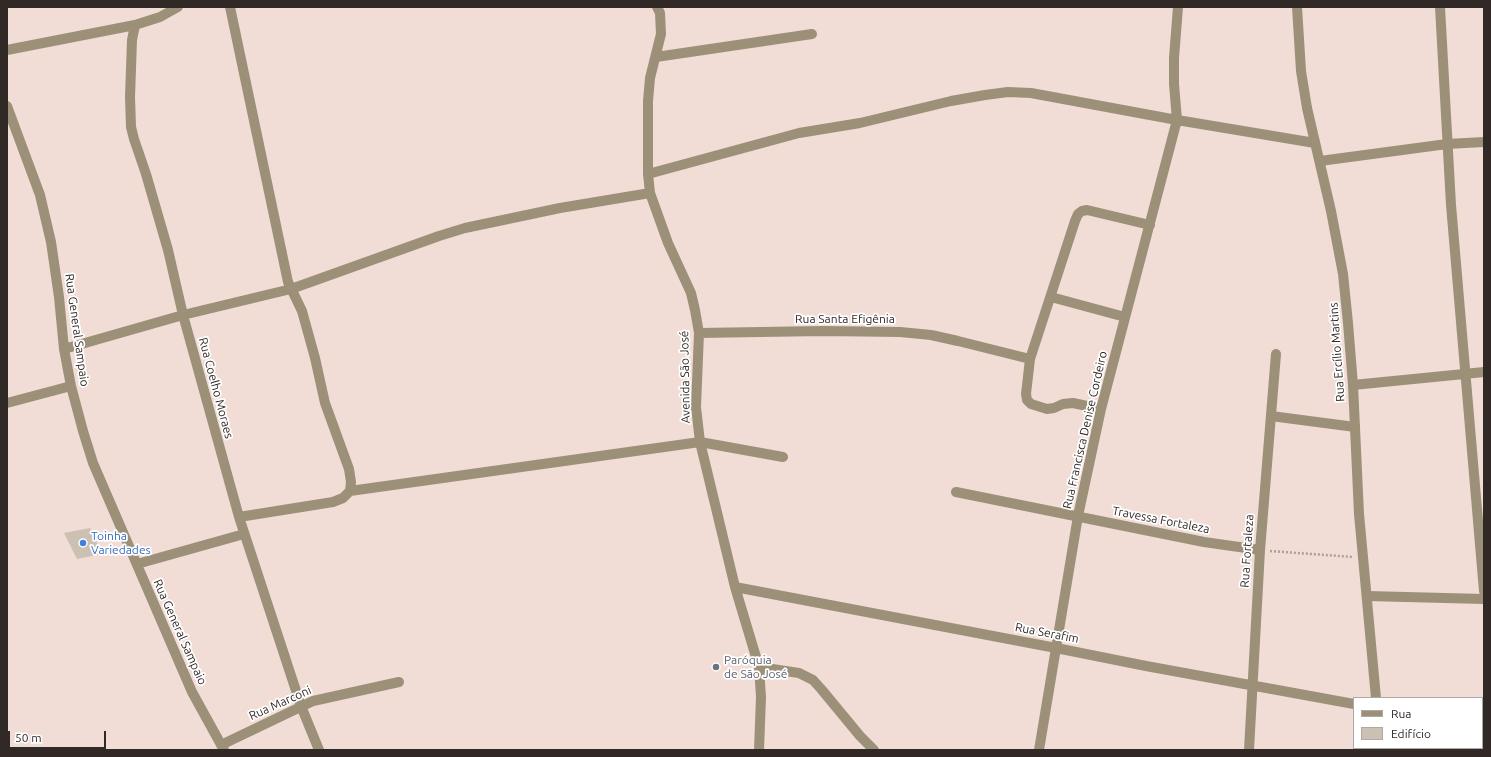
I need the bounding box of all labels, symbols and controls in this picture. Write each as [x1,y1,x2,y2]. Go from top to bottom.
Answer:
street label: Rua General Sampaio [62,273,92,387]
street label: Rua Ercílio Martins [1326,302,1348,402]
street label: Rua Santa Efigênia [795,312,895,326]
street label: Avenida São José [677,330,693,424]
street label: Rua Coelho Moraes [196,336,236,440]
street label: Rua Francisca Denise Cordeiro [1060,350,1110,510]
street label: Travessa Fortaleza [1111,503,1211,537]
street label: Rua Fortaleza [1237,514,1257,588]
place label: Toinha Variedades [91,529,151,557]
marker: Toinha Variedades [78,538,88,548]
street label: Rua General Sampaio [150,577,210,687]
street label: Rua Serafim [1014,620,1080,646]
place label: Paróquia de São José [724,653,787,681]
marker: Paróquia de São José [711,662,721,672]
street label: Rua Marconi [247,683,313,723]
legend [1353,697,1483,749]
text: Rua [1391,707,1412,720]
scale bar [10,723,108,749]
text: Edifício [1391,727,1431,740]
text: 50 m [15,731,42,744]

